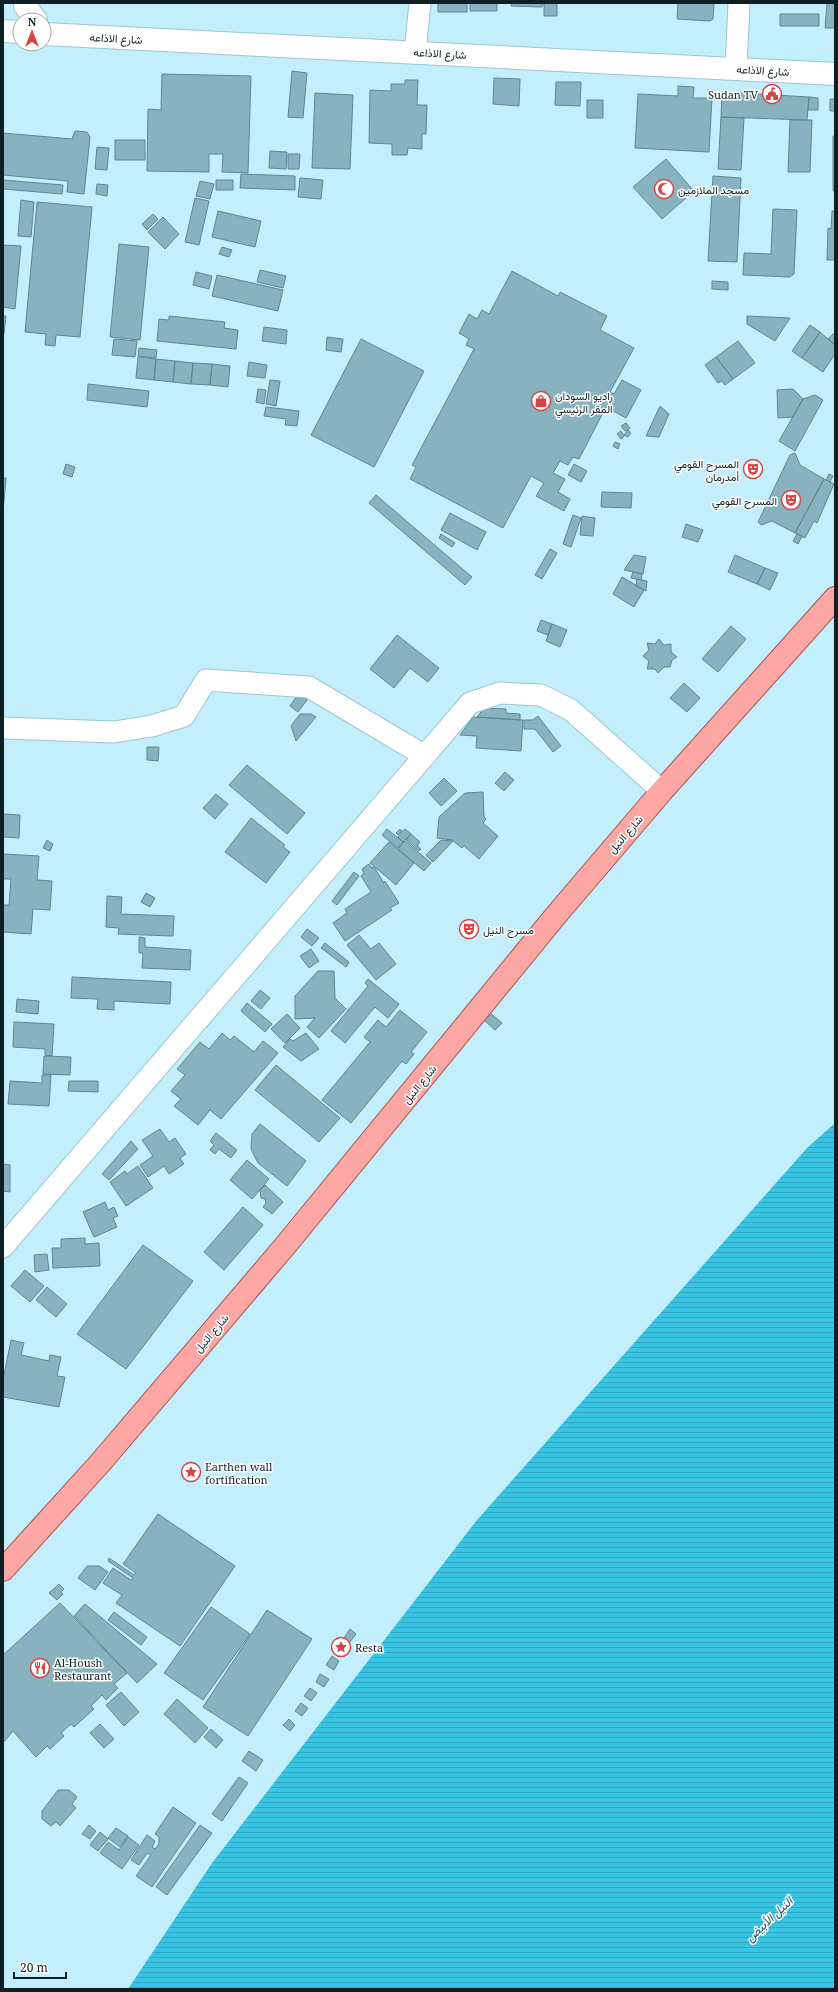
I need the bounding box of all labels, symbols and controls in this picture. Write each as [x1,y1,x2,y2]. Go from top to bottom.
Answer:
north arrow [12,12,52,52]
text: N [28,14,37,29]
street label: شارع الاذاعه [89,29,143,48]
street label: شارع الاذاعه [413,44,467,63]
street label: شارع الاذاعه [736,61,790,80]
public building icon: Sudan TV [761,83,783,105]
place label: Sudan TV [708,87,759,102]
mosque icon: مسجد الملازمين [653,178,675,200]
place label: مسجد الملازمين [678,182,749,197]
place label: راديو السودان المقر الرئيسي [555,388,613,419]
shop icon: راديو السودان المقر الرئيسي [530,390,552,412]
place label: المسرح القومي أمدرمان [674,456,739,484]
theatre icon: المسرح القومي أمدرمان [742,458,764,480]
theatre icon: المسرح القومي [780,489,802,511]
place label: المسرح القومي [712,493,777,511]
street label: شارع النيل [604,811,647,857]
theatre icon: مسرح النيل [458,918,480,940]
place label: مسرح النيل [483,922,534,938]
street label: شارع النيل [399,1061,440,1107]
street label: شارع النيل [190,1310,233,1356]
place label: Earthen wall fortification [205,1459,273,1487]
place icon: Earthen wall fortification [180,1461,202,1483]
place icon: Resta [330,1636,352,1658]
place label: Resta [355,1640,383,1655]
place label: Al-Housh Restaurant [54,1655,111,1683]
restaurant icon: Al-Housh Restaurant [29,1657,51,1679]
water label: النيل الأبيض [742,1892,797,1945]
scale bar [14,1954,66,1980]
text: 20 m [20,1959,48,1976]

